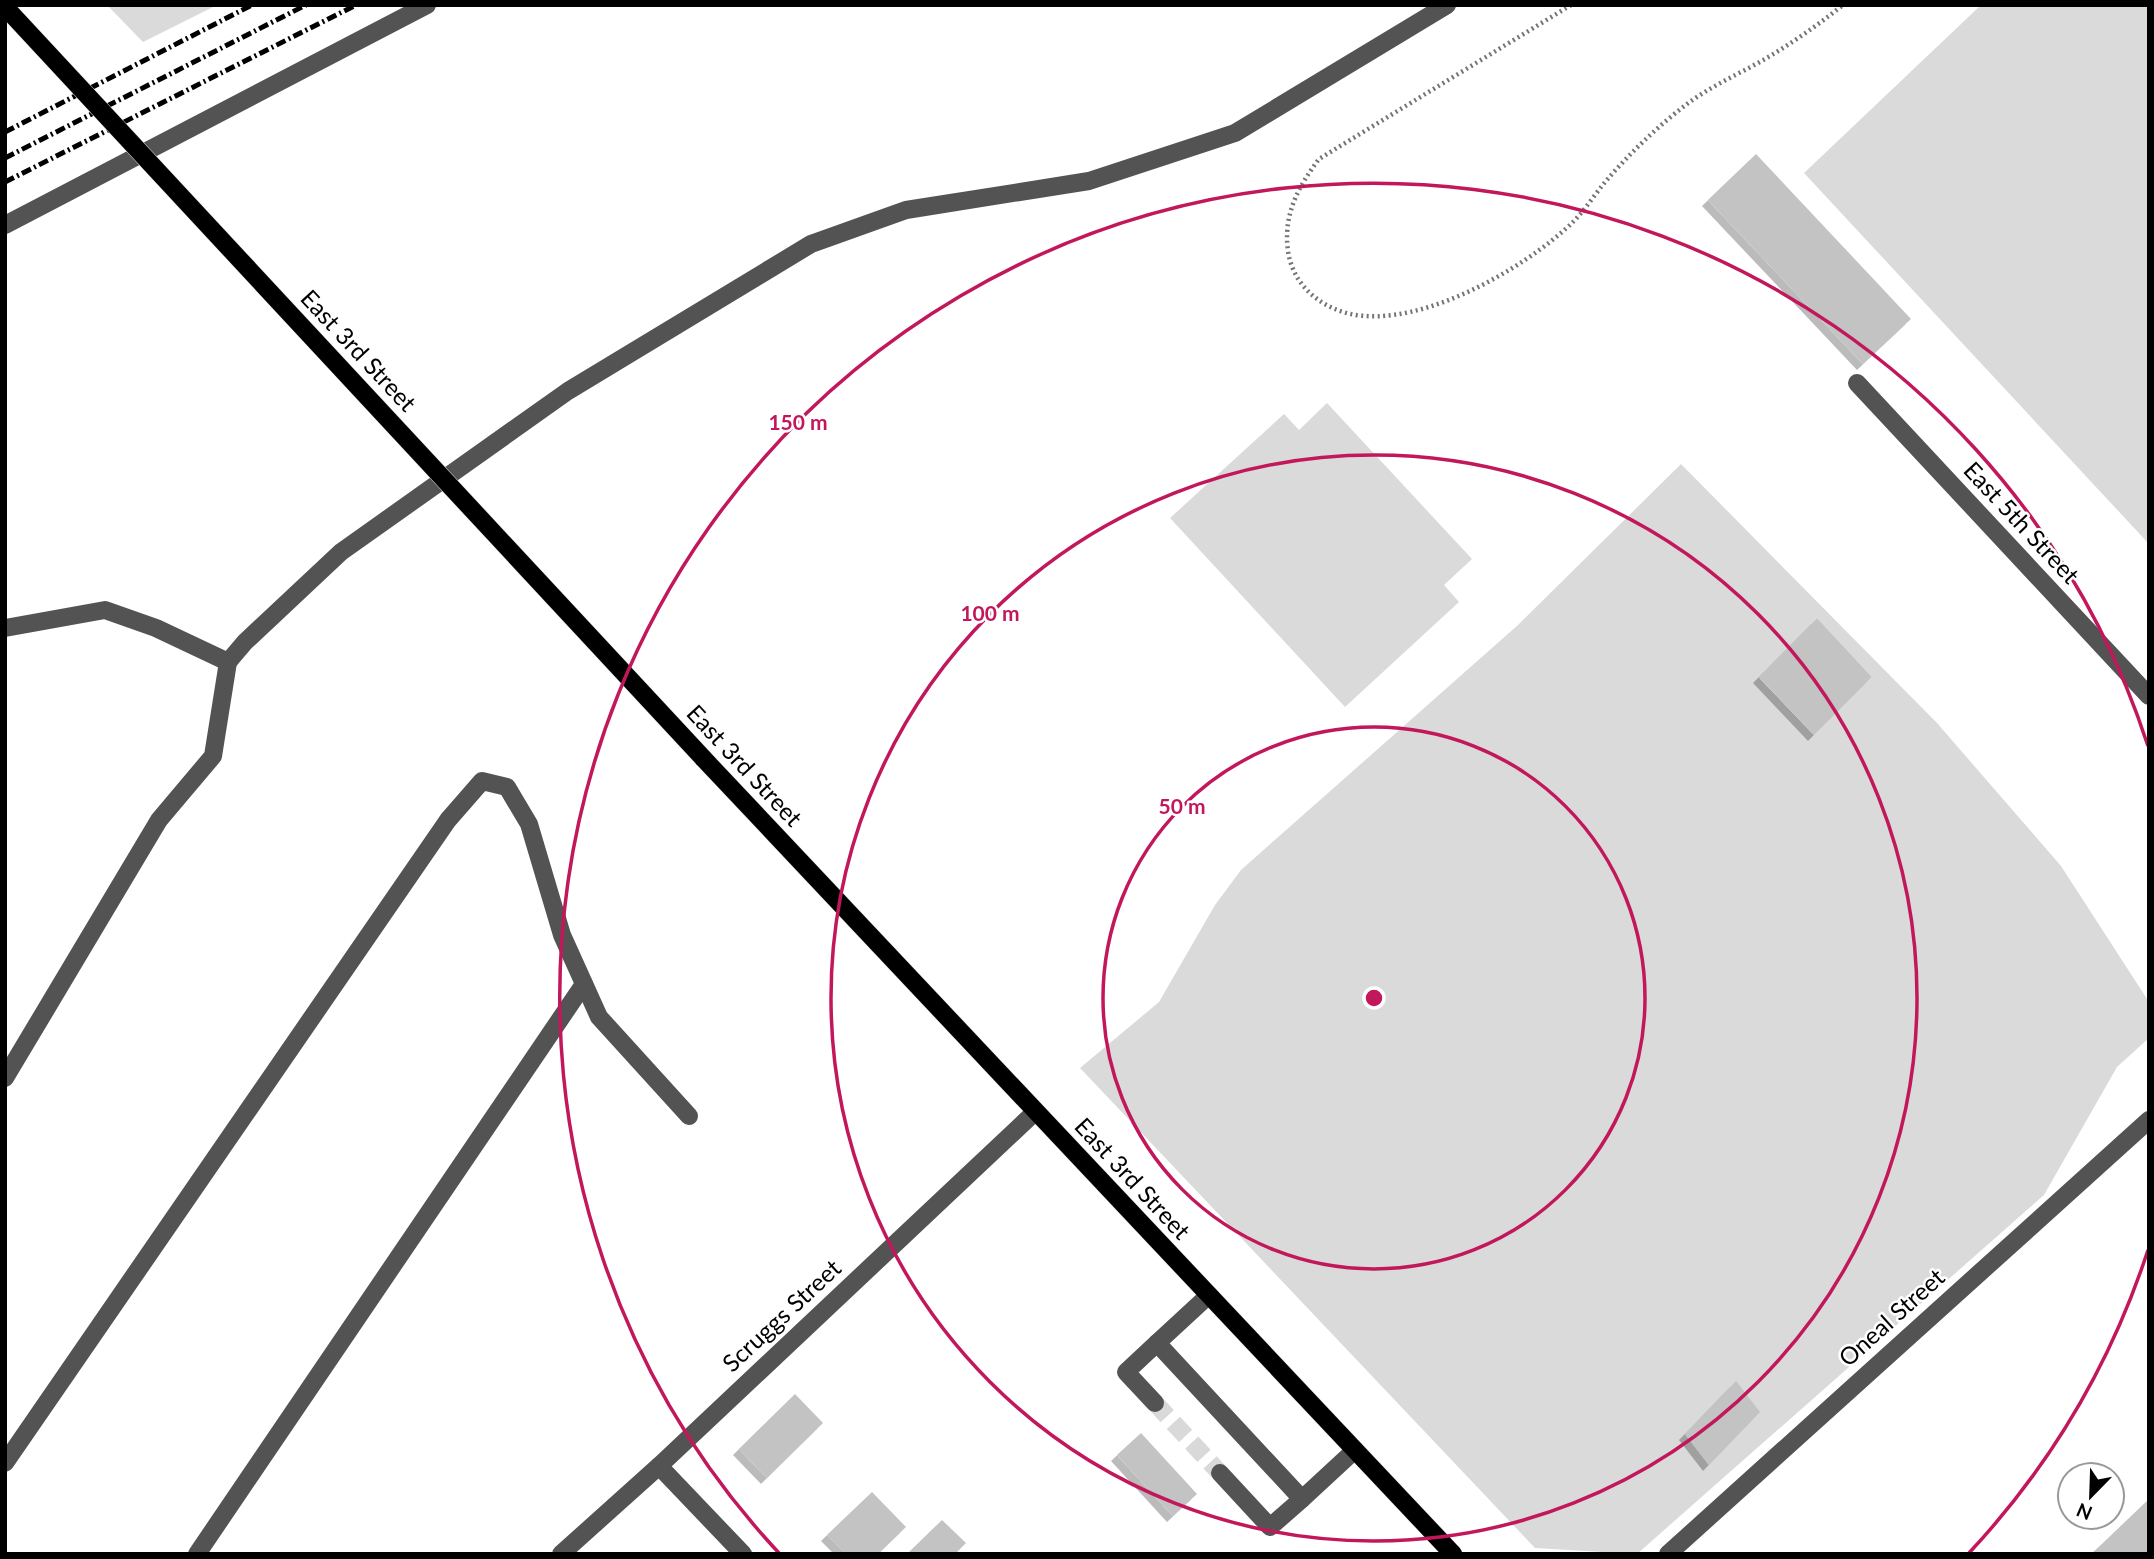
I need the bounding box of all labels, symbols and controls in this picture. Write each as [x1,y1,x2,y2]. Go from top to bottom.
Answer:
street label: East 3rd Street [295,283,423,417]
text: 150 m [768,409,828,434]
street label: East 5th Street [1958,455,2086,589]
text: 100 m [960,600,1020,625]
street label: East 3rd Street [681,698,809,832]
text: 50 m [1158,793,1206,818]
centre of rings [1362,986,1386,1010]
street label: East 3rd Street [1069,1111,1197,1245]
street label: Scruggs Street [716,1252,846,1377]
street label: Oneal Street [1832,1262,1950,1372]
north arrow [2056,1461,2126,1531]
text: N [2073,1499,2095,1526]

